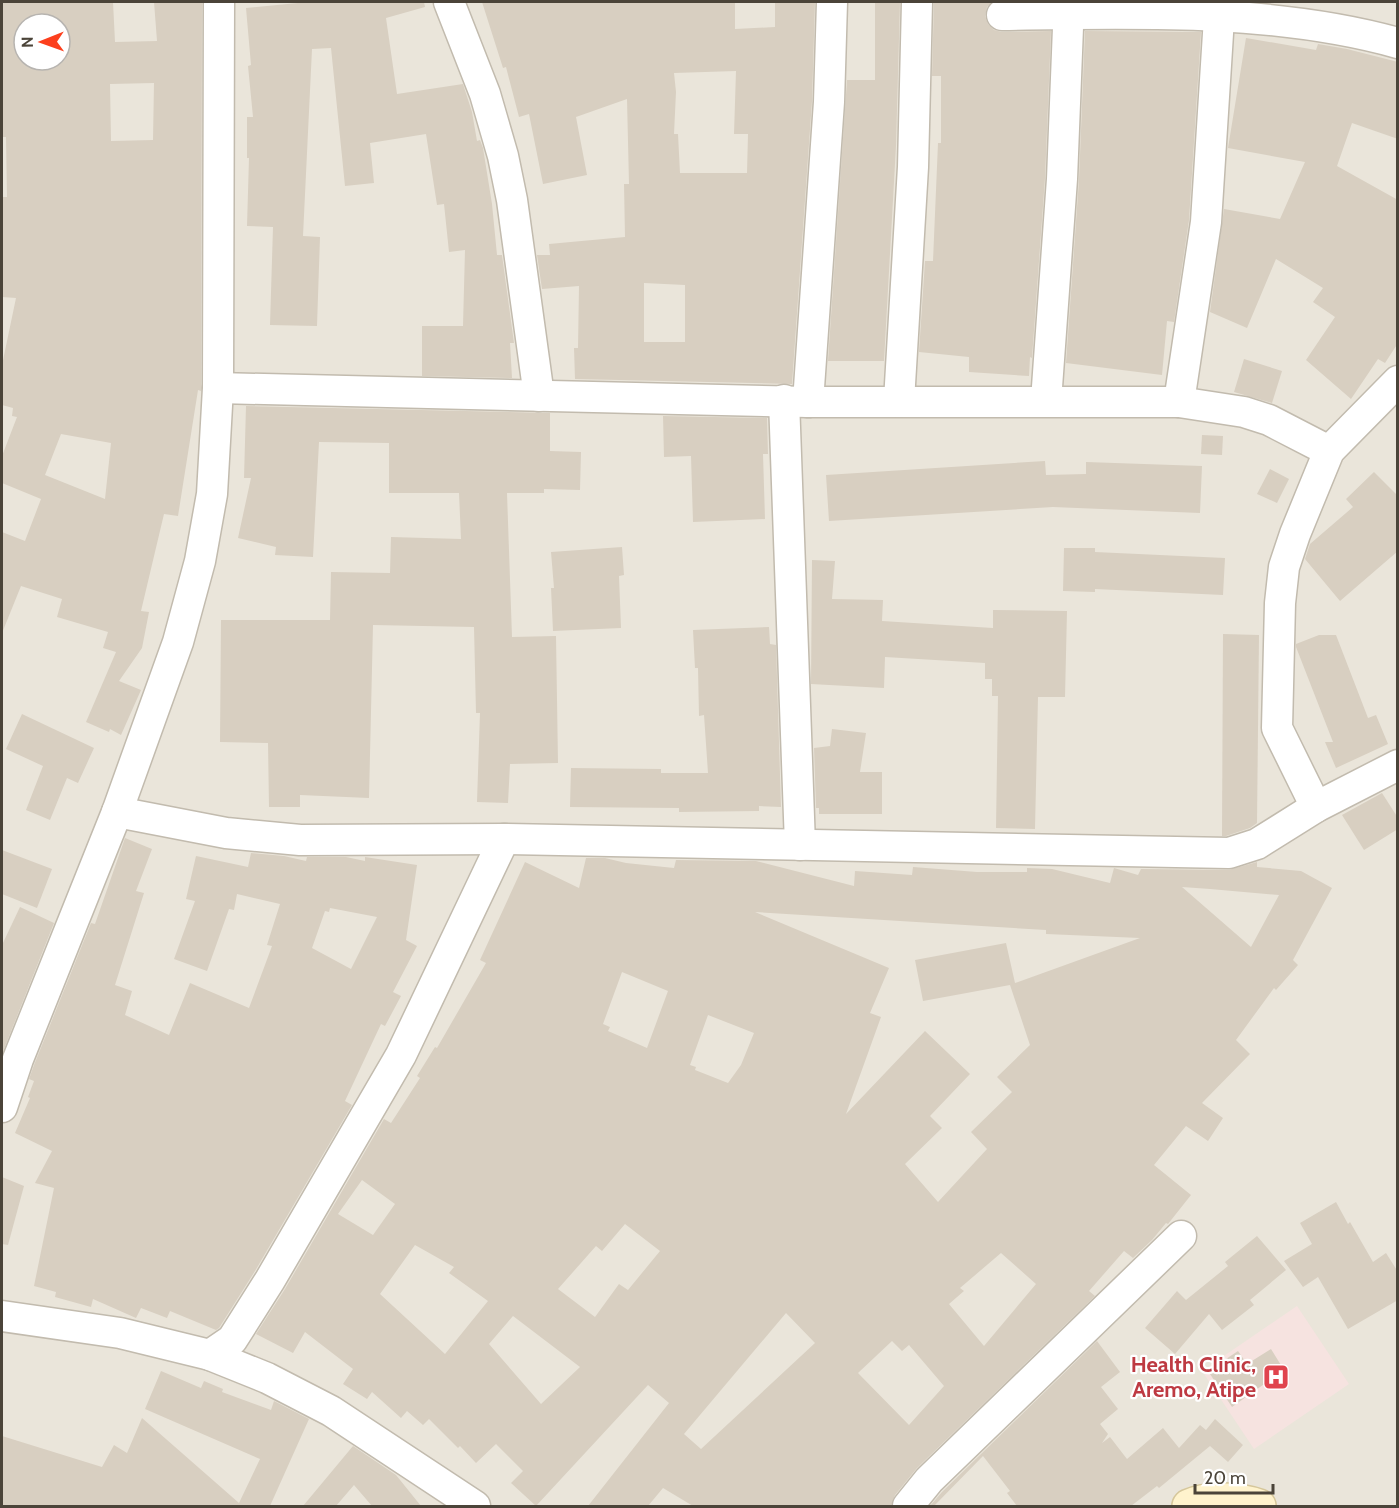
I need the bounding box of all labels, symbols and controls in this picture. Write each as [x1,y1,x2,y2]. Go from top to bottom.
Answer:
north arrow [12,12,72,72]
text: N [18,36,37,48]
place label: Health Clinic, Aremo, Atipe [1131,1351,1256,1403]
hospital icon: Health Clinic, Aremo, Atipe [1261,1362,1291,1392]
scale bar [1195,1457,1273,1495]
text: 20 m [1204,1467,1246,1489]

